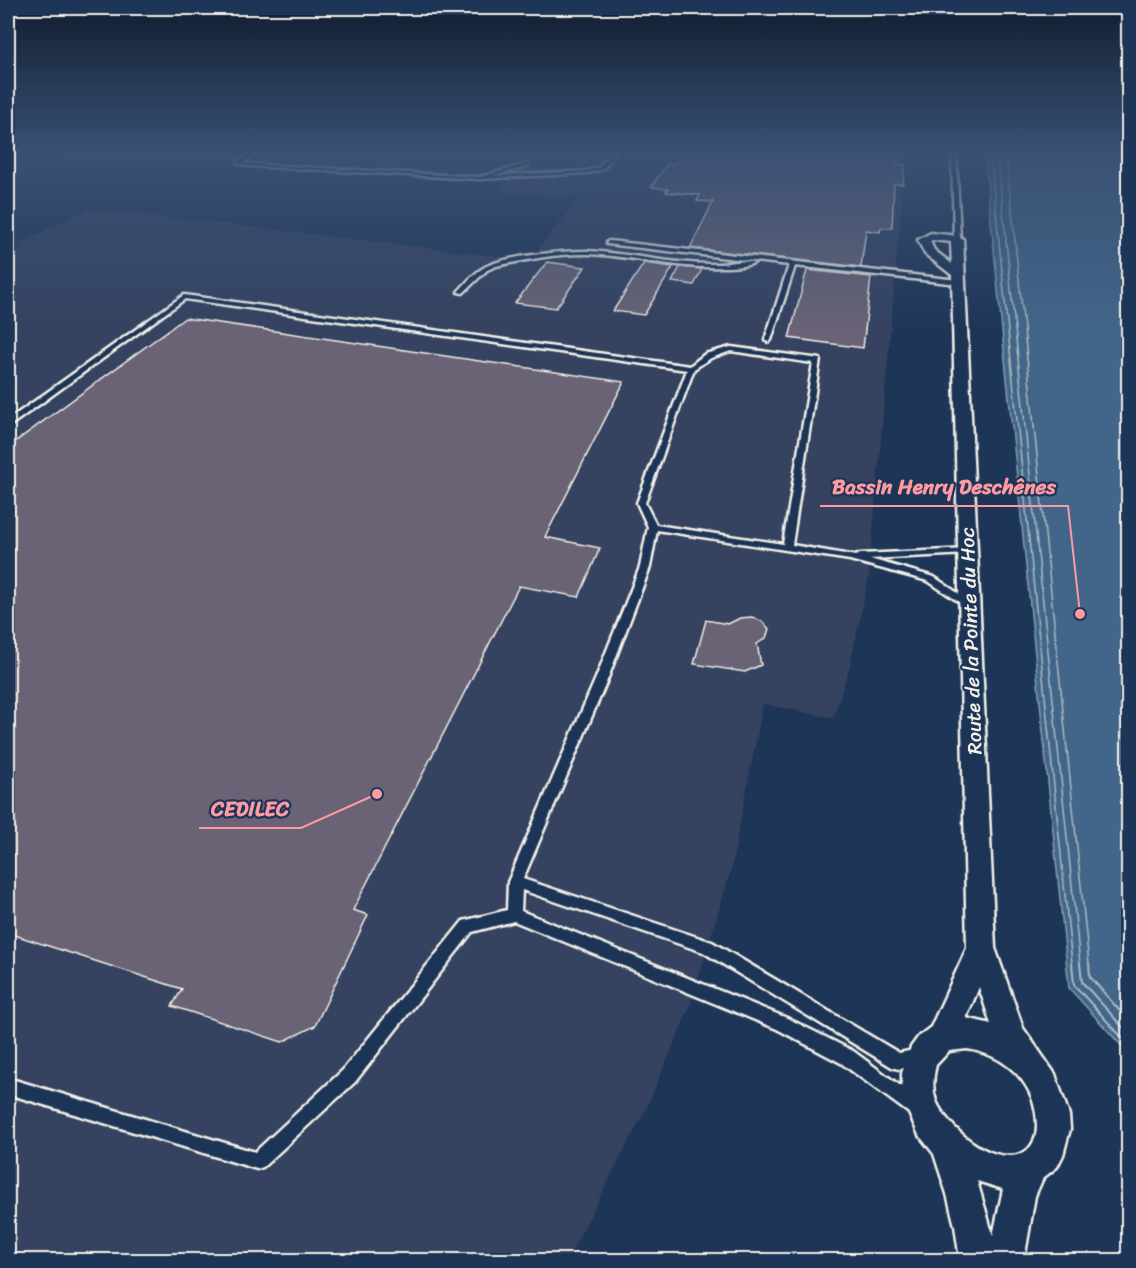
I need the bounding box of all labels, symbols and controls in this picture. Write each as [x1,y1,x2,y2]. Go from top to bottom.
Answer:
callout: Bassin Henry Deschênes [820,467,1068,506]
text: Bassin Henry Deschênes [832,468,1056,506]
street label: Route de la Pointe du Hoc [950,527,992,755]
callout: CEDILEC [199,789,301,828]
text: CEDILEC [210,790,290,828]

